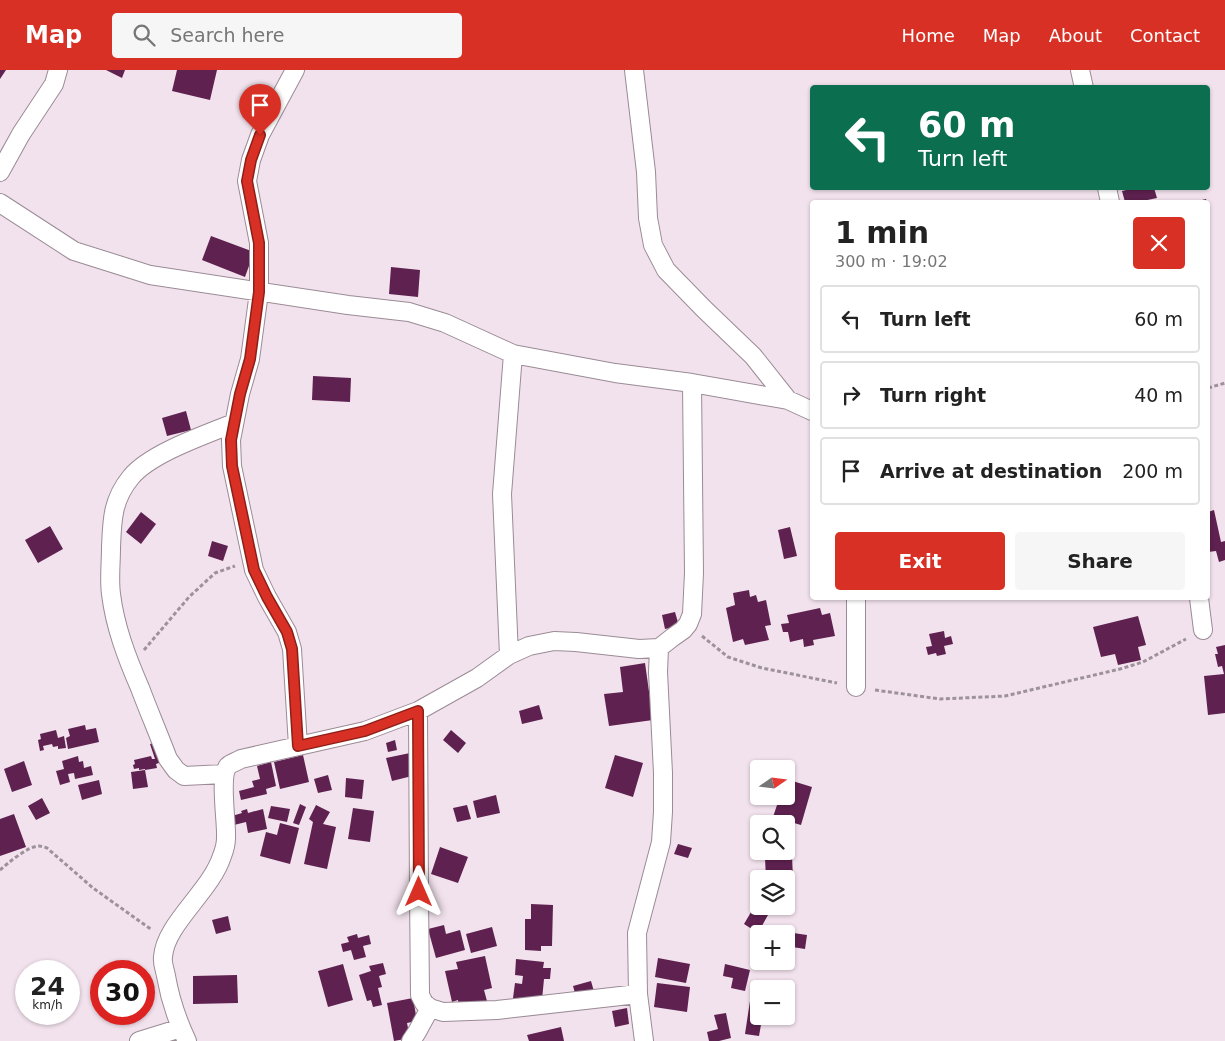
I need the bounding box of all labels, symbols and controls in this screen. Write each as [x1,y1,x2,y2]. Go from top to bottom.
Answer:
search box [112,13,462,58]
text: Map [25,21,82,49]
icon: search [130,21,158,49]
text: Search here [170,24,284,46]
text: Home [902,25,955,46]
text: Map [983,25,1021,46]
text: About [1049,25,1102,46]
text: Contact [1130,25,1200,46]
pin [239,84,281,135]
icon: arrive [246,91,274,119]
icon: left [835,105,900,170]
text: 60 m [918,105,1015,145]
text: Turn left [918,146,1007,171]
text: 1 min [835,215,929,250]
button: close [1133,217,1185,269]
text: 300 m · 19:02 [835,252,948,271]
icon: left [837,305,865,333]
text: Turn left [880,308,971,330]
text: 60 m [1134,308,1183,330]
icon: right [837,381,865,409]
text: Turn right [880,384,986,406]
text: 40 m [1134,384,1183,406]
icon: arrive [837,457,865,485]
text: Arrive at destination [880,460,1102,482]
text: 200 m [1122,460,1183,482]
button: Exit [835,532,1005,590]
button: Share [1015,532,1185,590]
north arrow [750,760,795,805]
map controls [750,760,795,1025]
button: search [750,815,795,860]
position arrow [392,865,444,917]
button: layers [750,870,795,915]
button: + [750,925,795,970]
speed limit sign: 30 [90,960,155,1025]
text: 24 [30,972,65,1001]
button: − [750,980,795,1025]
text: km/h [32,998,63,1012]

